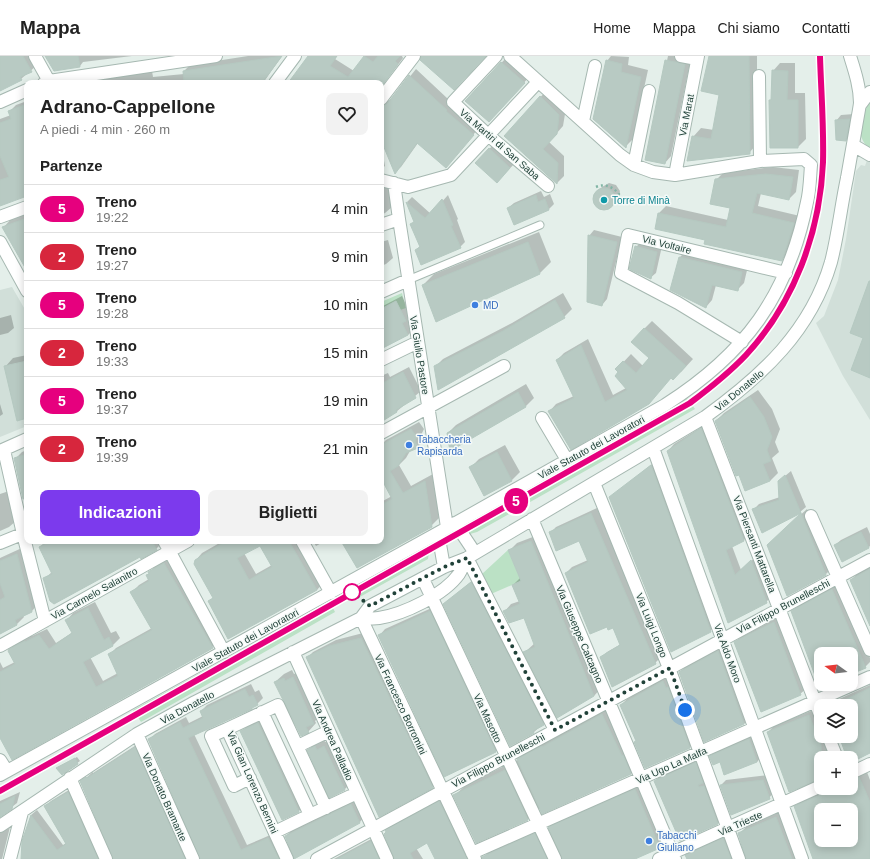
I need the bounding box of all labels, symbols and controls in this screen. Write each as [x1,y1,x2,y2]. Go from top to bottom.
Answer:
text: Mappa [20,17,80,38]
text: Home [593,20,631,36]
text: Mappa [653,20,696,36]
text: Chi siamo [718,20,780,36]
text: Contatti [802,20,850,36]
button: heart [326,93,368,135]
street label: Via Marat [677,93,696,137]
text: Adrano-Cappellone [40,96,215,117]
street label: Via Martiri di San Saba [458,107,542,182]
text: A piedi · 4 min · 260 m [40,122,170,137]
text: Partenze [40,157,103,174]
text: Treno [96,193,137,210]
marker: Torre di Minà [599,195,609,205]
place label: Torre di Minà [612,195,670,206]
text: 4 min [331,200,368,217]
text: 5 [58,201,66,217]
text: 19:22 [96,210,129,225]
street label: Via Voltaire [641,233,693,256]
text: Treno [96,241,137,258]
text: 9 min [331,248,368,265]
text: 2 [58,249,66,265]
text: 19:27 [96,258,129,273]
text: Treno [96,289,137,306]
text: 10 min [323,296,368,313]
text: 5 [58,297,66,313]
marker: MD [470,300,480,310]
place label: MD [483,300,499,311]
text: 19:28 [96,306,129,321]
street label: Via Giulio Pastore [408,315,431,396]
text: Treno [96,337,137,354]
text: 15 min [323,344,368,361]
text: 2 [58,345,66,361]
text: 19:33 [96,354,129,369]
street label: Via Donatello [713,367,766,413]
text: Treno [96,385,137,402]
text: 19 min [323,392,368,409]
text: 5 [58,393,66,409]
text: 19:37 [96,402,129,417]
street label: Viale Statuto dei Lavoratori [536,414,646,481]
text: Treno [96,433,137,450]
place label: Tabaccheria Rapisarda [417,434,471,457]
text: 21 min [323,440,368,457]
marker: Tabaccheria Rapisarda [404,440,414,450]
text: 2 [58,441,66,457]
text: 19:39 [96,450,129,465]
line badge: 5 [503,488,529,514]
button: Indicazioni [40,490,200,536]
button: Biglietti [208,490,368,536]
text: 5 [512,493,520,509]
street label: Via Piersanti Mattarella [731,494,778,594]
street label: Via Carmelo Salanitro [49,565,140,622]
street label: Via Filippo Brunelleschi [735,577,832,636]
unlabelled marker [343,583,361,601]
street label: Via Giuseppe Calcagno [554,584,605,685]
street label: Via Luigi Longo [634,591,670,660]
street label: Viale Statuto dei Lavoratori [190,607,300,674]
street label: Via Aldo Moro [712,622,743,685]
north arrow [814,647,858,691]
map controls [814,647,858,847]
street label: Via Francesco Borromini [372,652,429,756]
street label: Via Donatello [158,688,216,726]
street label: Via Masotto [471,692,504,745]
street label: Via Andrea Palladio [310,698,355,783]
button: layers [814,699,858,743]
your location [675,700,695,720]
street label: Via Gian Lorenzo Bernini [225,729,280,835]
street label: Via Filippo Brunelleschi [450,731,547,790]
street label: Via Ugo La Malfa [634,745,709,786]
street label: Via Donato Bramante [140,751,189,843]
button: + [814,751,858,795]
button: − [814,803,858,847]
street label: Via Trieste [716,809,764,838]
place label: Tabacchi Giuliano [657,830,696,853]
marker: Tabacchi Giuliano [644,836,654,846]

